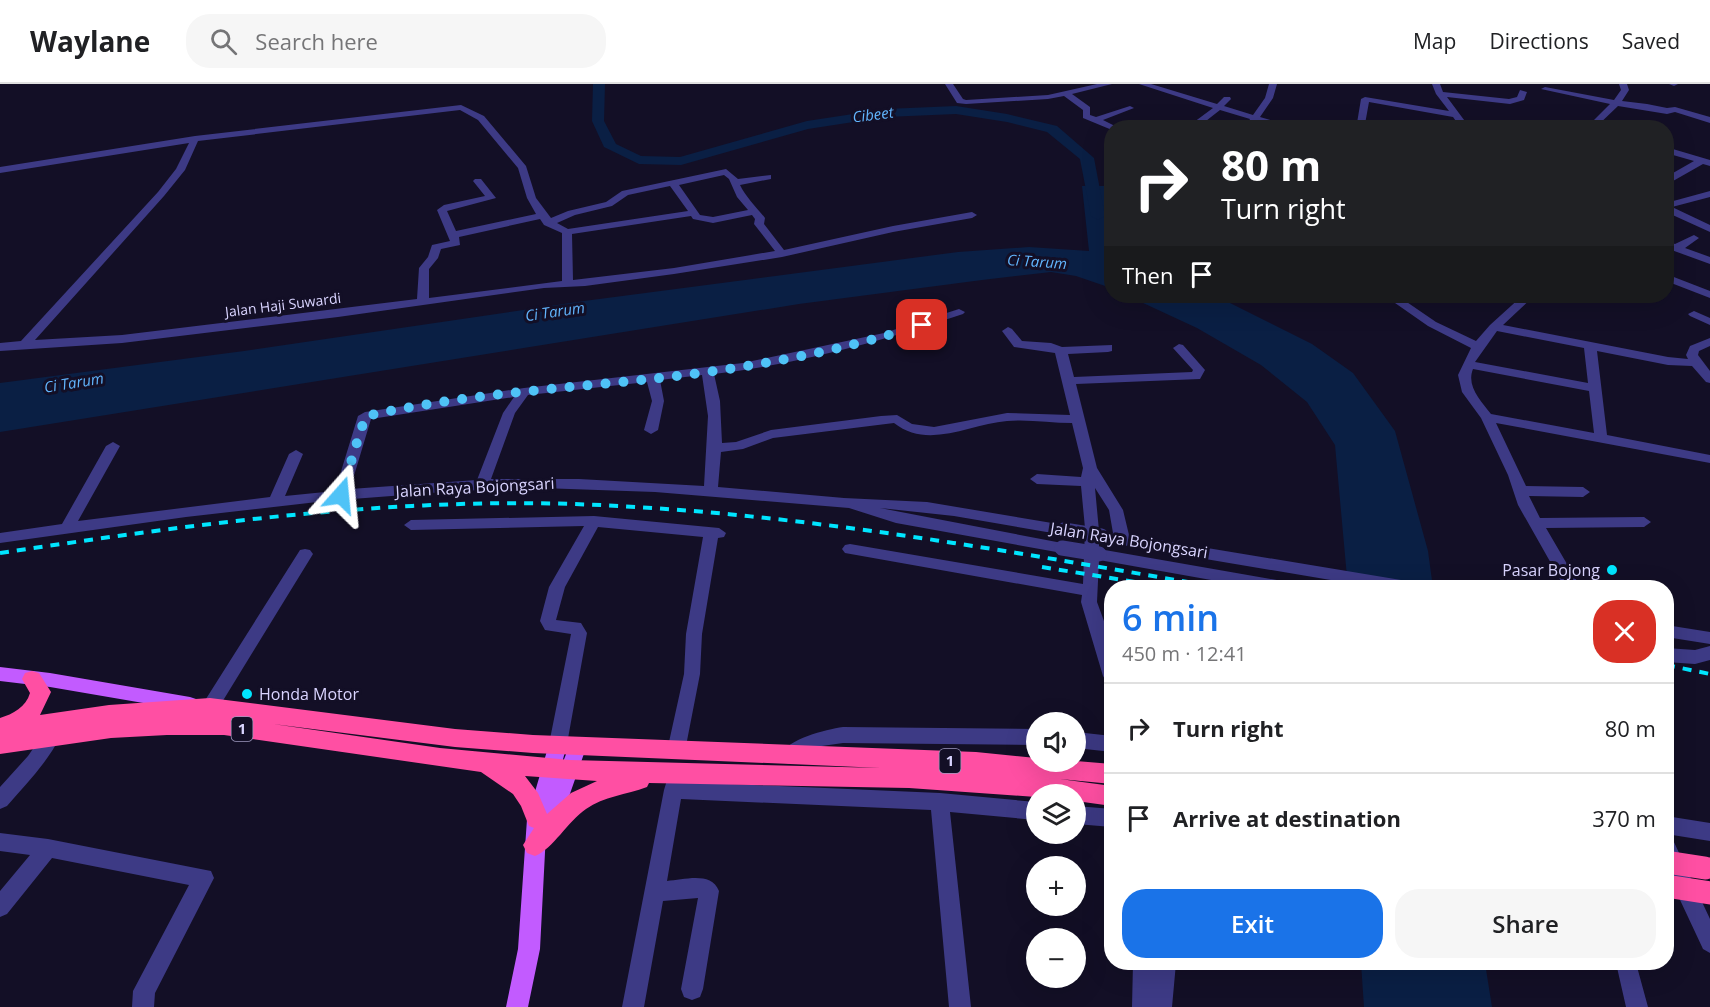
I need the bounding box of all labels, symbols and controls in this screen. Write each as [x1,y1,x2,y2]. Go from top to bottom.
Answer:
search box [186,14,606,68]
text: Waylane [30,22,150,60]
icon: search [207,25,240,58]
text: Search here [255,26,378,56]
text: Map [1413,27,1456,55]
text: Directions [1489,27,1589,55]
text: Saved [1622,27,1680,55]
water label: Cibeet [851,101,896,126]
text: 80 m [1221,136,1321,193]
icon: right [1122,144,1200,222]
text: Turn right [1221,190,1346,227]
water label: Ci Tarum [1006,249,1068,273]
icon: arrive [1185,258,1218,291]
text: Then [1122,260,1173,290]
street label: Jalan Haji Suwardi [222,288,342,321]
water label: Ci Tarum [524,297,586,325]
pin [896,299,947,350]
icon: arrive [905,308,938,341]
water label: Ci Tarum [43,367,105,397]
position arrow [309,463,373,527]
street label: Jalan Raya Bojongsari [393,472,555,502]
street label: Jalan Raya Bojongsari [1047,516,1209,563]
place label: Pasar Bojong [1502,559,1600,581]
marker: Pasar Bojong [1605,563,1619,577]
text: 6 min [1122,593,1219,642]
button: close [1593,600,1656,663]
text: 450 m · 12:41 [1122,640,1247,667]
place label: Honda Motor [259,683,359,705]
marker: Honda Motor [240,687,254,701]
map controls [1026,712,1086,988]
button: sound [1026,712,1086,772]
icon: right [1122,712,1155,745]
text: Turn right [1173,713,1284,743]
text: 80 m [1605,713,1656,743]
road number: 1 [232,717,252,741]
road number: 1 [940,749,960,773]
button: layers [1026,784,1086,844]
icon: arrive [1122,802,1155,835]
text: Arrive at destination [1173,803,1401,833]
text: 370 m [1592,803,1656,833]
button: + [1026,856,1086,916]
button: Exit [1122,889,1383,958]
button: Share [1395,889,1656,958]
button: − [1026,928,1086,988]

